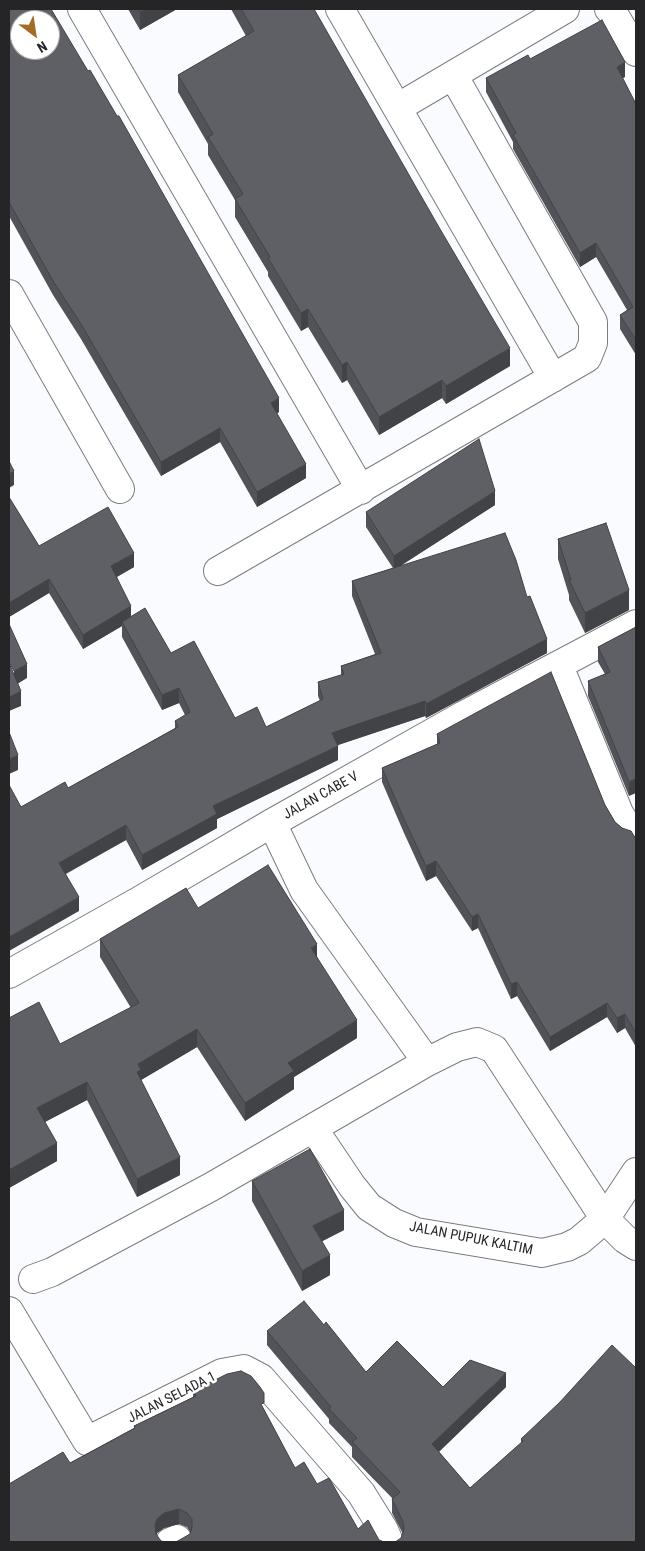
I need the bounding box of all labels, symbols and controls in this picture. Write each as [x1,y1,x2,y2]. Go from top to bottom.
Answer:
north arrow [10,10,60,60]
text: N [34,38,50,56]
street label: JALAN CABE V [281,769,361,823]
street label: JALAN PUPUK KALTIM [408,1219,534,1259]
street label: JALAN SELADA 1 [125,1369,219,1427]

